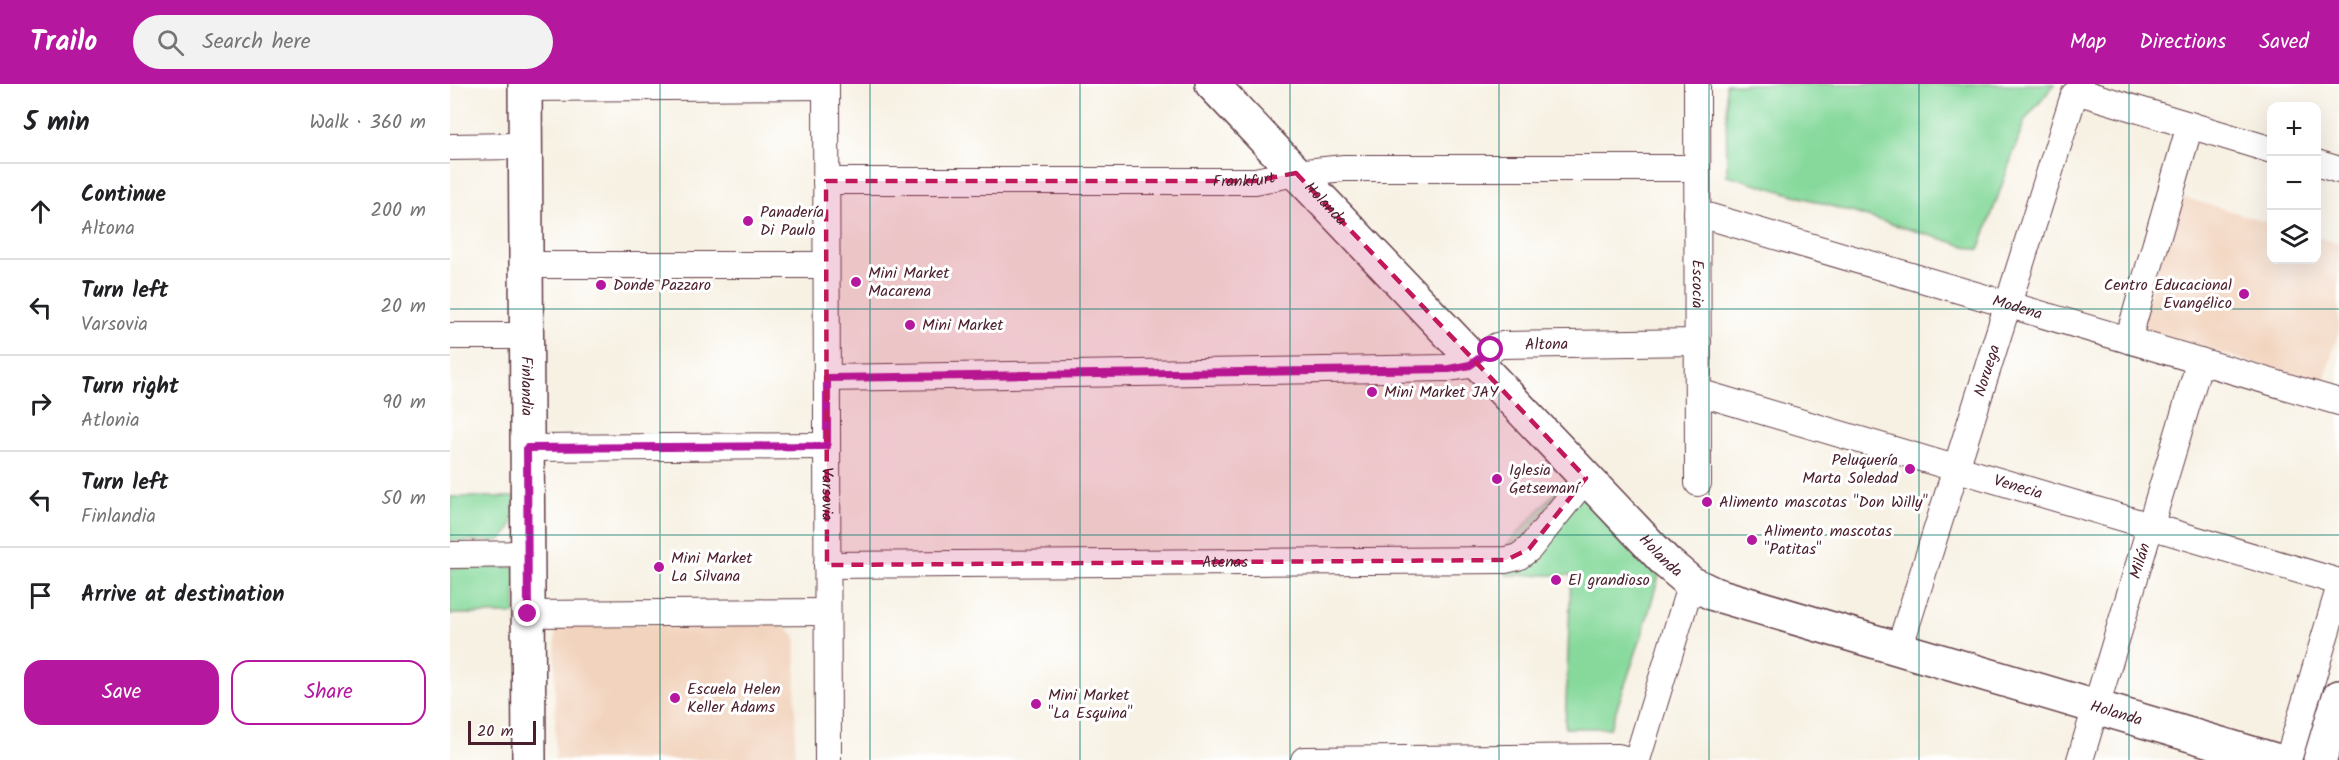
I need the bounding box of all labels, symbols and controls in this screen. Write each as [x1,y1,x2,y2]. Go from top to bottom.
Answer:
search box [133,15,553,69]
text: Trailo [30,20,97,65]
text: Search here [202,25,311,60]
icon: search [154,26,187,59]
text: Map [2070,26,2106,59]
text: Directions [2139,26,2226,59]
text: Saved [2259,26,2309,59]
text: 5 min [24,102,90,144]
map controls [2267,102,2321,264]
button: + [2267,102,2321,156]
text: Walk · 360 m [309,107,426,139]
button: − [2267,156,2321,210]
street label: Frankfurt [1213,165,1278,194]
street label: Holanda [1298,176,1353,232]
text: Continue [81,178,166,213]
icon: ahead [24,195,57,228]
text: 200 m [370,195,426,227]
place label: Panadería Di Paulo [760,200,824,243]
button: layers [2267,210,2321,264]
text: Altona [81,213,135,245]
marker: Panadería Di Paulo [741,214,755,228]
street label: Escocia [1685,259,1710,309]
place label: Mini Market Macarena [868,261,950,304]
place label: Donde Pazzaro [613,273,711,298]
place label: Centro Educacional Evangélico [2104,273,2232,316]
text: Turn left [81,274,168,309]
marker: Mini Market Macarena [849,275,863,289]
marker: Donde Pazzaro [594,278,608,292]
marker: Centro Educacional Evangélico [2237,287,2251,301]
street label: Modena [1989,288,2045,327]
icon: left [24,291,57,324]
text: 20 m [380,291,426,323]
text: Varsovia [81,309,148,341]
place label: Mini Market [922,313,1004,338]
marker: Mini Market [903,318,917,332]
street label: Altona [1525,331,1568,357]
route start [1477,336,1503,362]
street label: Noruega [1967,341,2007,400]
street label: Finlandia [514,356,539,416]
text: Turn right [81,370,179,405]
place label: Mini Market JAY [1384,380,1499,405]
marker: Mini Market JAY [1365,385,1379,399]
icon: right [24,387,57,420]
text: 90 m [382,387,426,419]
text: Atlonia [81,405,140,437]
place label: Peluquería Marta Soledad [1802,448,1899,491]
place label: Iglesia Getsemaní [1509,458,1581,501]
marker: Peluquería Marta Soledad [1903,462,1917,476]
text: Turn left [81,466,168,501]
street label: Varsovia [815,467,840,521]
street label: Venecia [1991,468,2046,506]
marker: Iglesia Getsemaní [1490,472,1504,486]
icon: left [24,483,57,516]
text: 50 m [381,483,426,515]
place label: Alimento mascotas "Don Willy" [1719,490,1929,515]
marker: Alimento mascotas "Don Willy" [1700,495,1714,509]
text: Finlandia [81,501,156,533]
place label: Alimento mascotas "Patitas" [1764,519,1892,562]
street label: Holanda [1633,528,1688,583]
marker: Alimento mascotas "Patitas" [1745,533,1759,547]
street label: Milán [2123,540,2157,582]
place label: Mini Market La Silvana [671,546,753,589]
street label: Atenas [1202,549,1248,575]
marker: Mini Market La Silvana [652,560,666,574]
place label: El grandioso [1568,568,1650,593]
marker: El grandioso [1549,573,1563,587]
text: Arrive at destination [81,578,284,613]
icon: arrive [24,579,57,612]
route end [514,600,540,626]
button: Save [24,660,219,725]
button: Share [231,660,426,725]
place label: Escuela Helen Keller Adams [687,677,781,720]
place label: Mini Market "La Esquina" [1048,683,1133,726]
marker: Escuela Helen Keller Adams [668,691,682,705]
street label: Holanda [2087,693,2146,733]
marker: Mini Market "La Esquina" [1029,697,1043,711]
scale bar [468,718,536,746]
text: 20 m [477,719,513,744]

